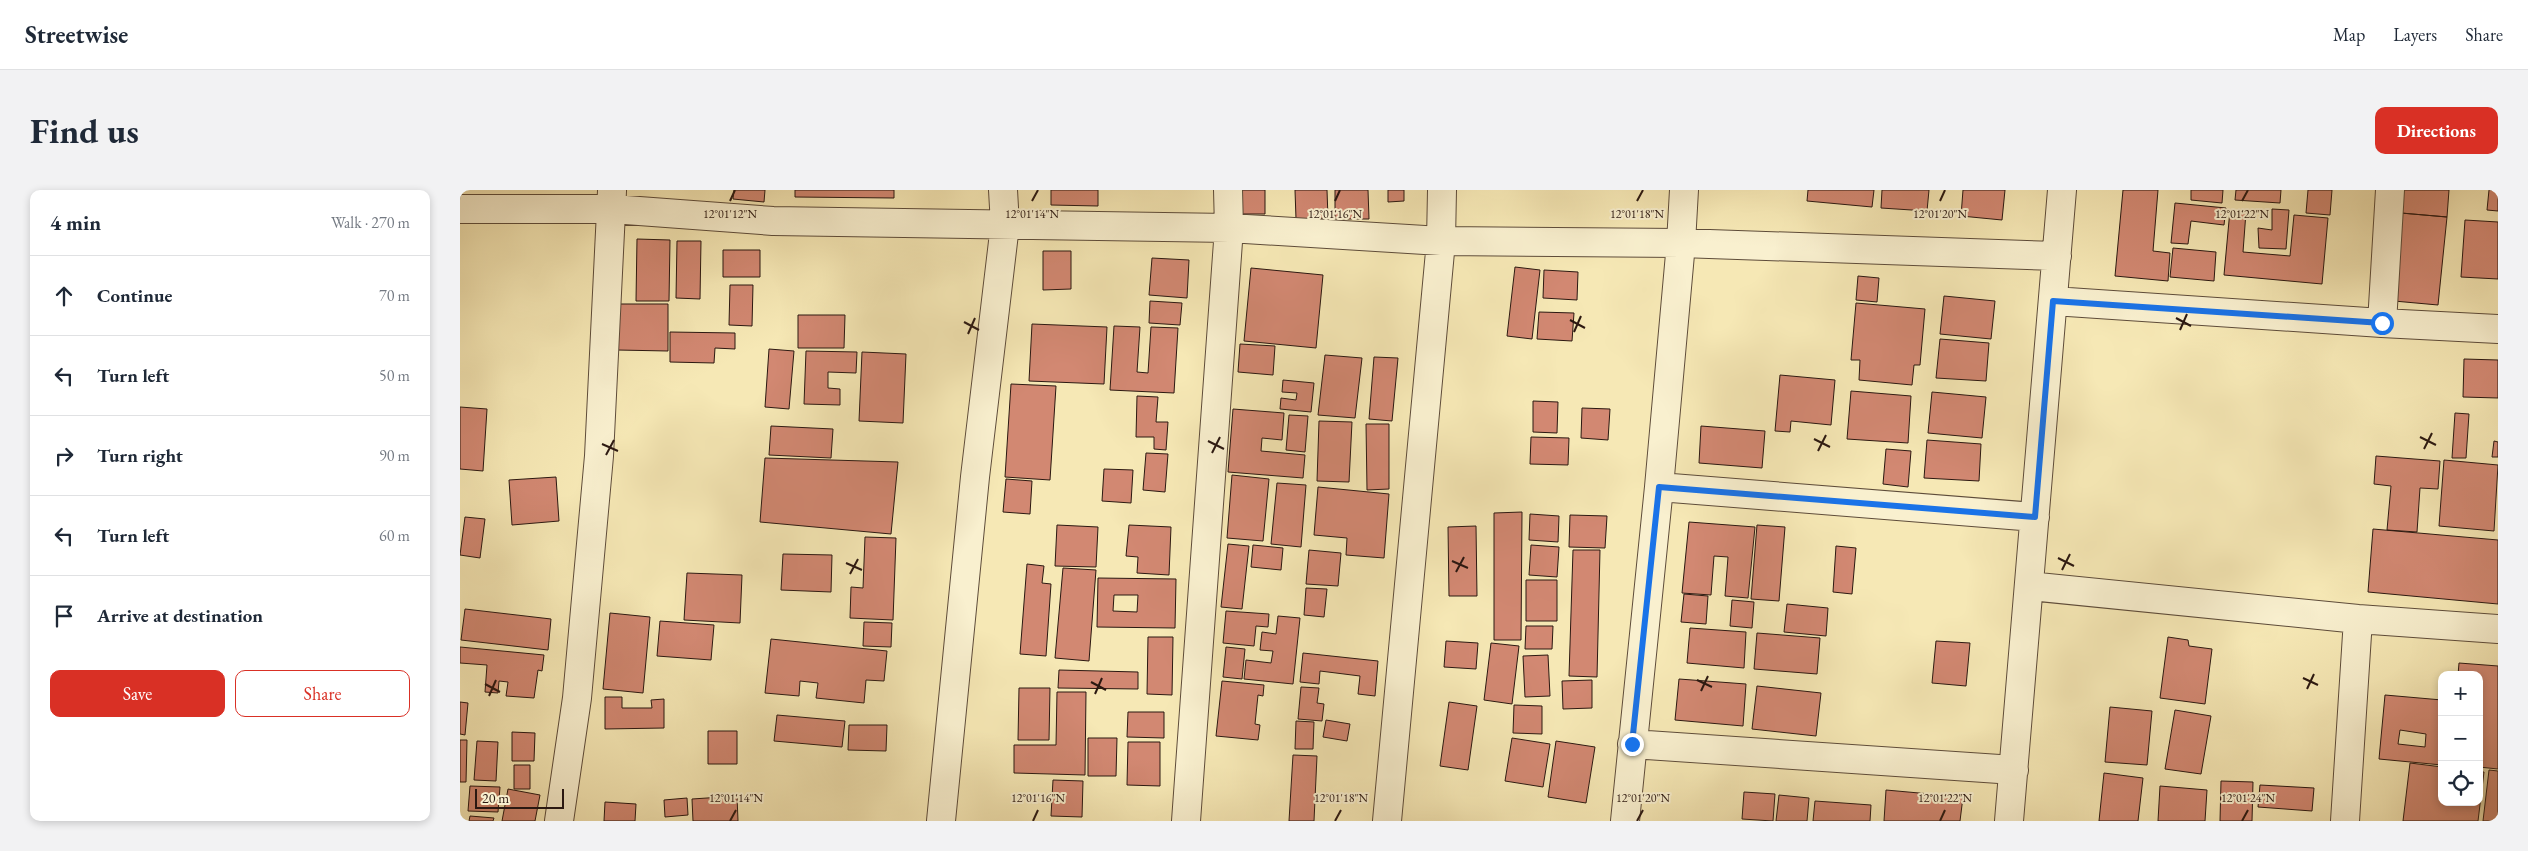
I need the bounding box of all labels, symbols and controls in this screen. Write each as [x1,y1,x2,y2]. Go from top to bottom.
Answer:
text: Streetwise [25,19,128,50]
text: Map [2333,23,2365,46]
text: Layers [2393,23,2437,46]
text: Share [2465,23,2503,46]
button: Directions [2375,107,2498,154]
text: Find us [30,108,139,153]
text: 12°01'12"N [703,206,757,222]
text: 12°01'14"N [1005,206,1059,222]
text: 12°01'16"N [1308,206,1362,222]
text: 12°01'18"N [1610,206,1664,222]
text: 12°01'20"N [1913,206,1967,222]
text: 12°01'22"N [2215,206,2269,222]
text: 4 min [50,209,101,236]
text: Walk · 270 m [331,212,410,233]
icon: ahead [50,282,78,310]
text: Continue [97,283,172,308]
text: 70 m [379,285,410,306]
route start [2371,312,2394,335]
icon: left [50,362,78,390]
text: Turn left [97,363,169,388]
text: 50 m [379,365,410,386]
icon: right [50,442,78,470]
text: Turn right [97,443,183,468]
text: 90 m [379,445,410,466]
icon: left [50,522,78,550]
text: Turn left [97,523,169,548]
text: 60 m [379,525,410,546]
icon: arrive [50,602,78,630]
text: Arrive at destination [97,603,263,628]
button: Save [50,670,225,717]
button: Share [235,670,410,717]
map controls [2438,671,2483,806]
button: + [2438,671,2483,716]
button: − [2438,716,2483,761]
route end [1621,733,1644,756]
button: locate [2438,761,2483,806]
scale bar [475,786,564,809]
text: 20 m [482,789,509,807]
text: 12°01'14"N [709,790,763,806]
text: 12°01'16"N [1011,790,1065,806]
text: 12°01'18"N [1314,790,1368,806]
text: 12°01'20"N [1616,790,1670,806]
text: 12°01'22"N [1918,790,1972,806]
text: 12°01'24"N [2221,790,2275,806]

